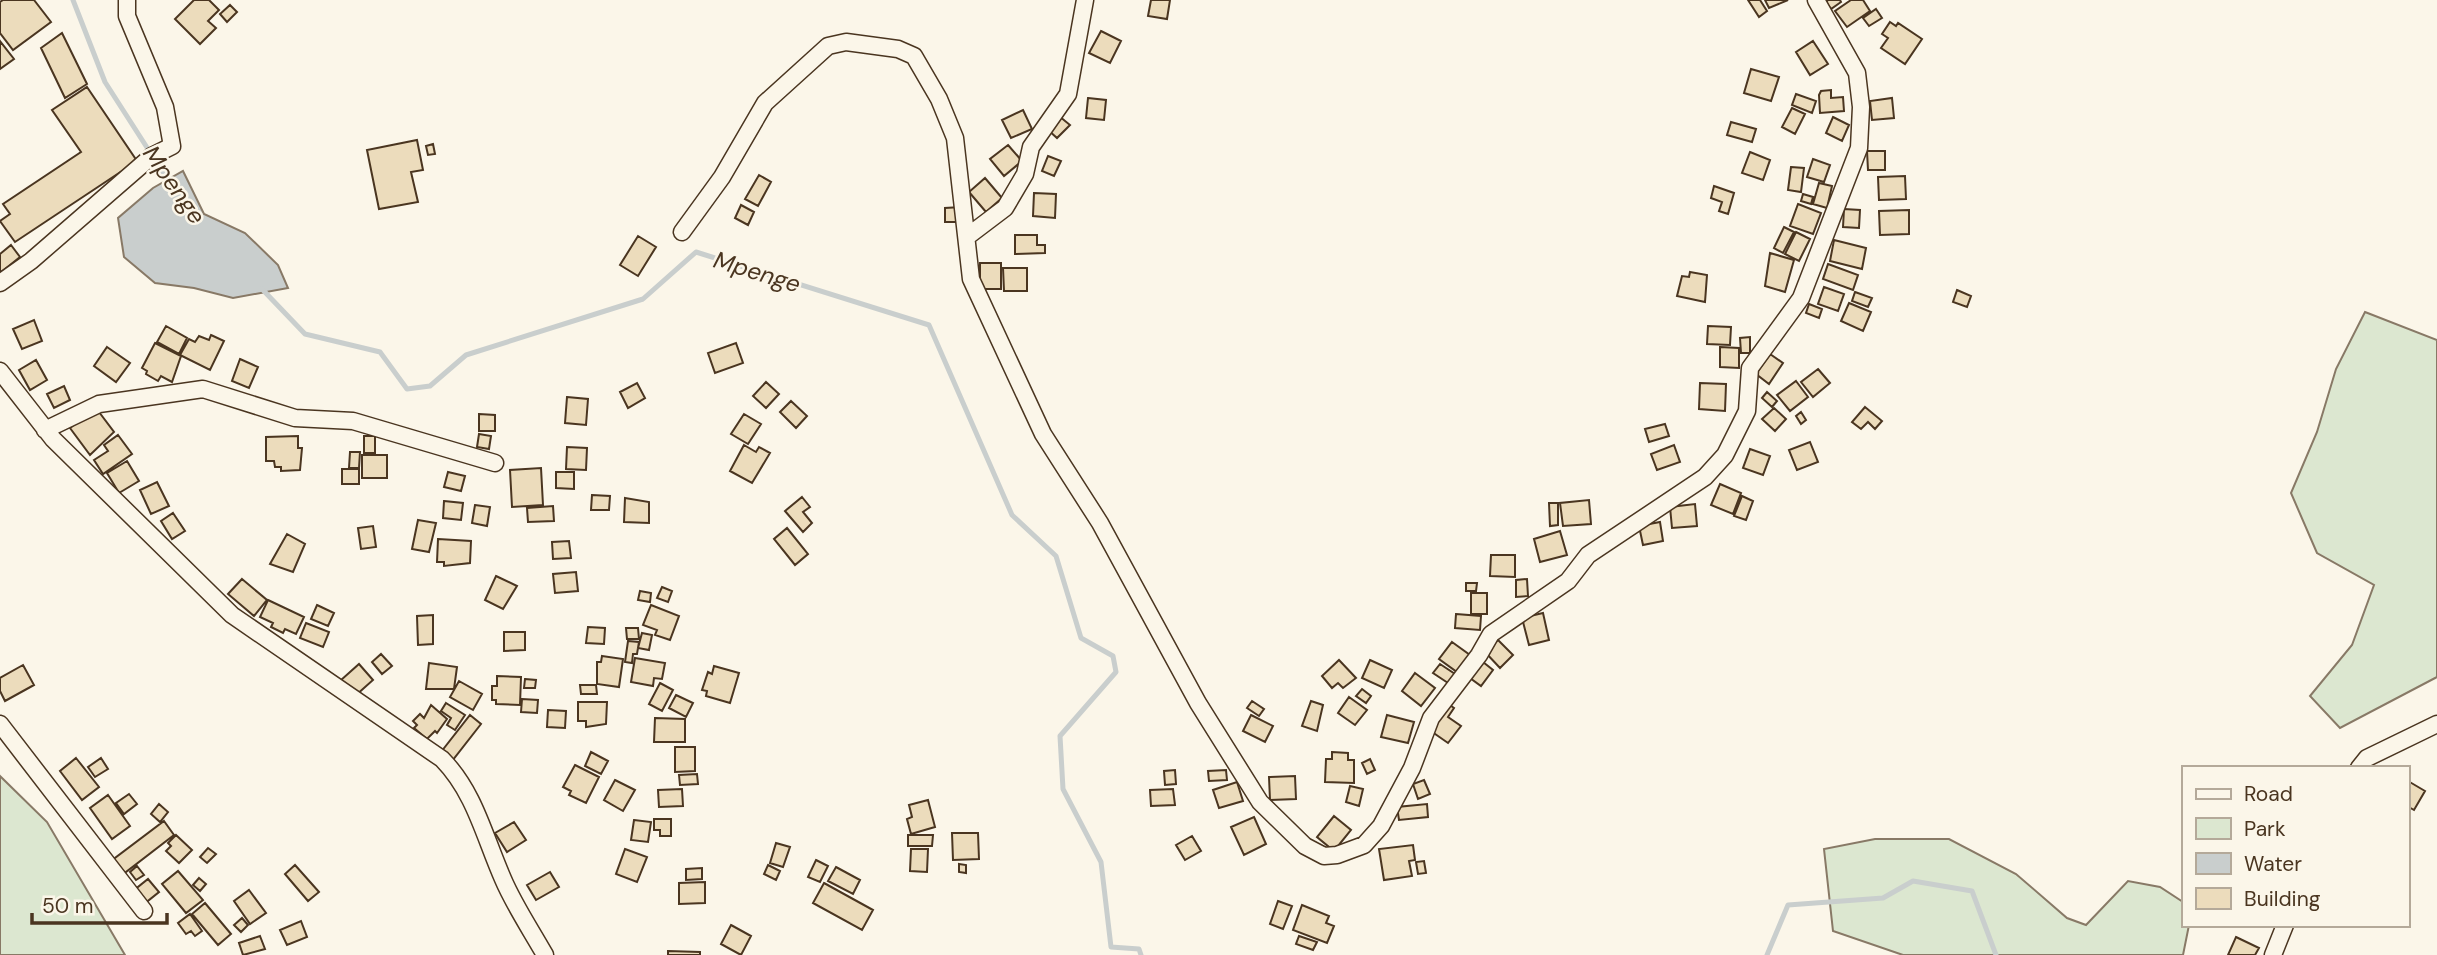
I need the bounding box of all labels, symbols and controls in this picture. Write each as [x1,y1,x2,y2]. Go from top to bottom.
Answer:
water label: Mpenge [136,139,213,230]
water label: Mpenge [710,244,804,299]
legend [2182,766,2409,927]
text: Road [2244,780,2293,808]
text: Park [2244,815,2286,843]
text: Water [2244,850,2302,878]
scale bar [32,881,166,925]
text: Building [2244,885,2321,913]
text: 50 m [42,892,93,920]

